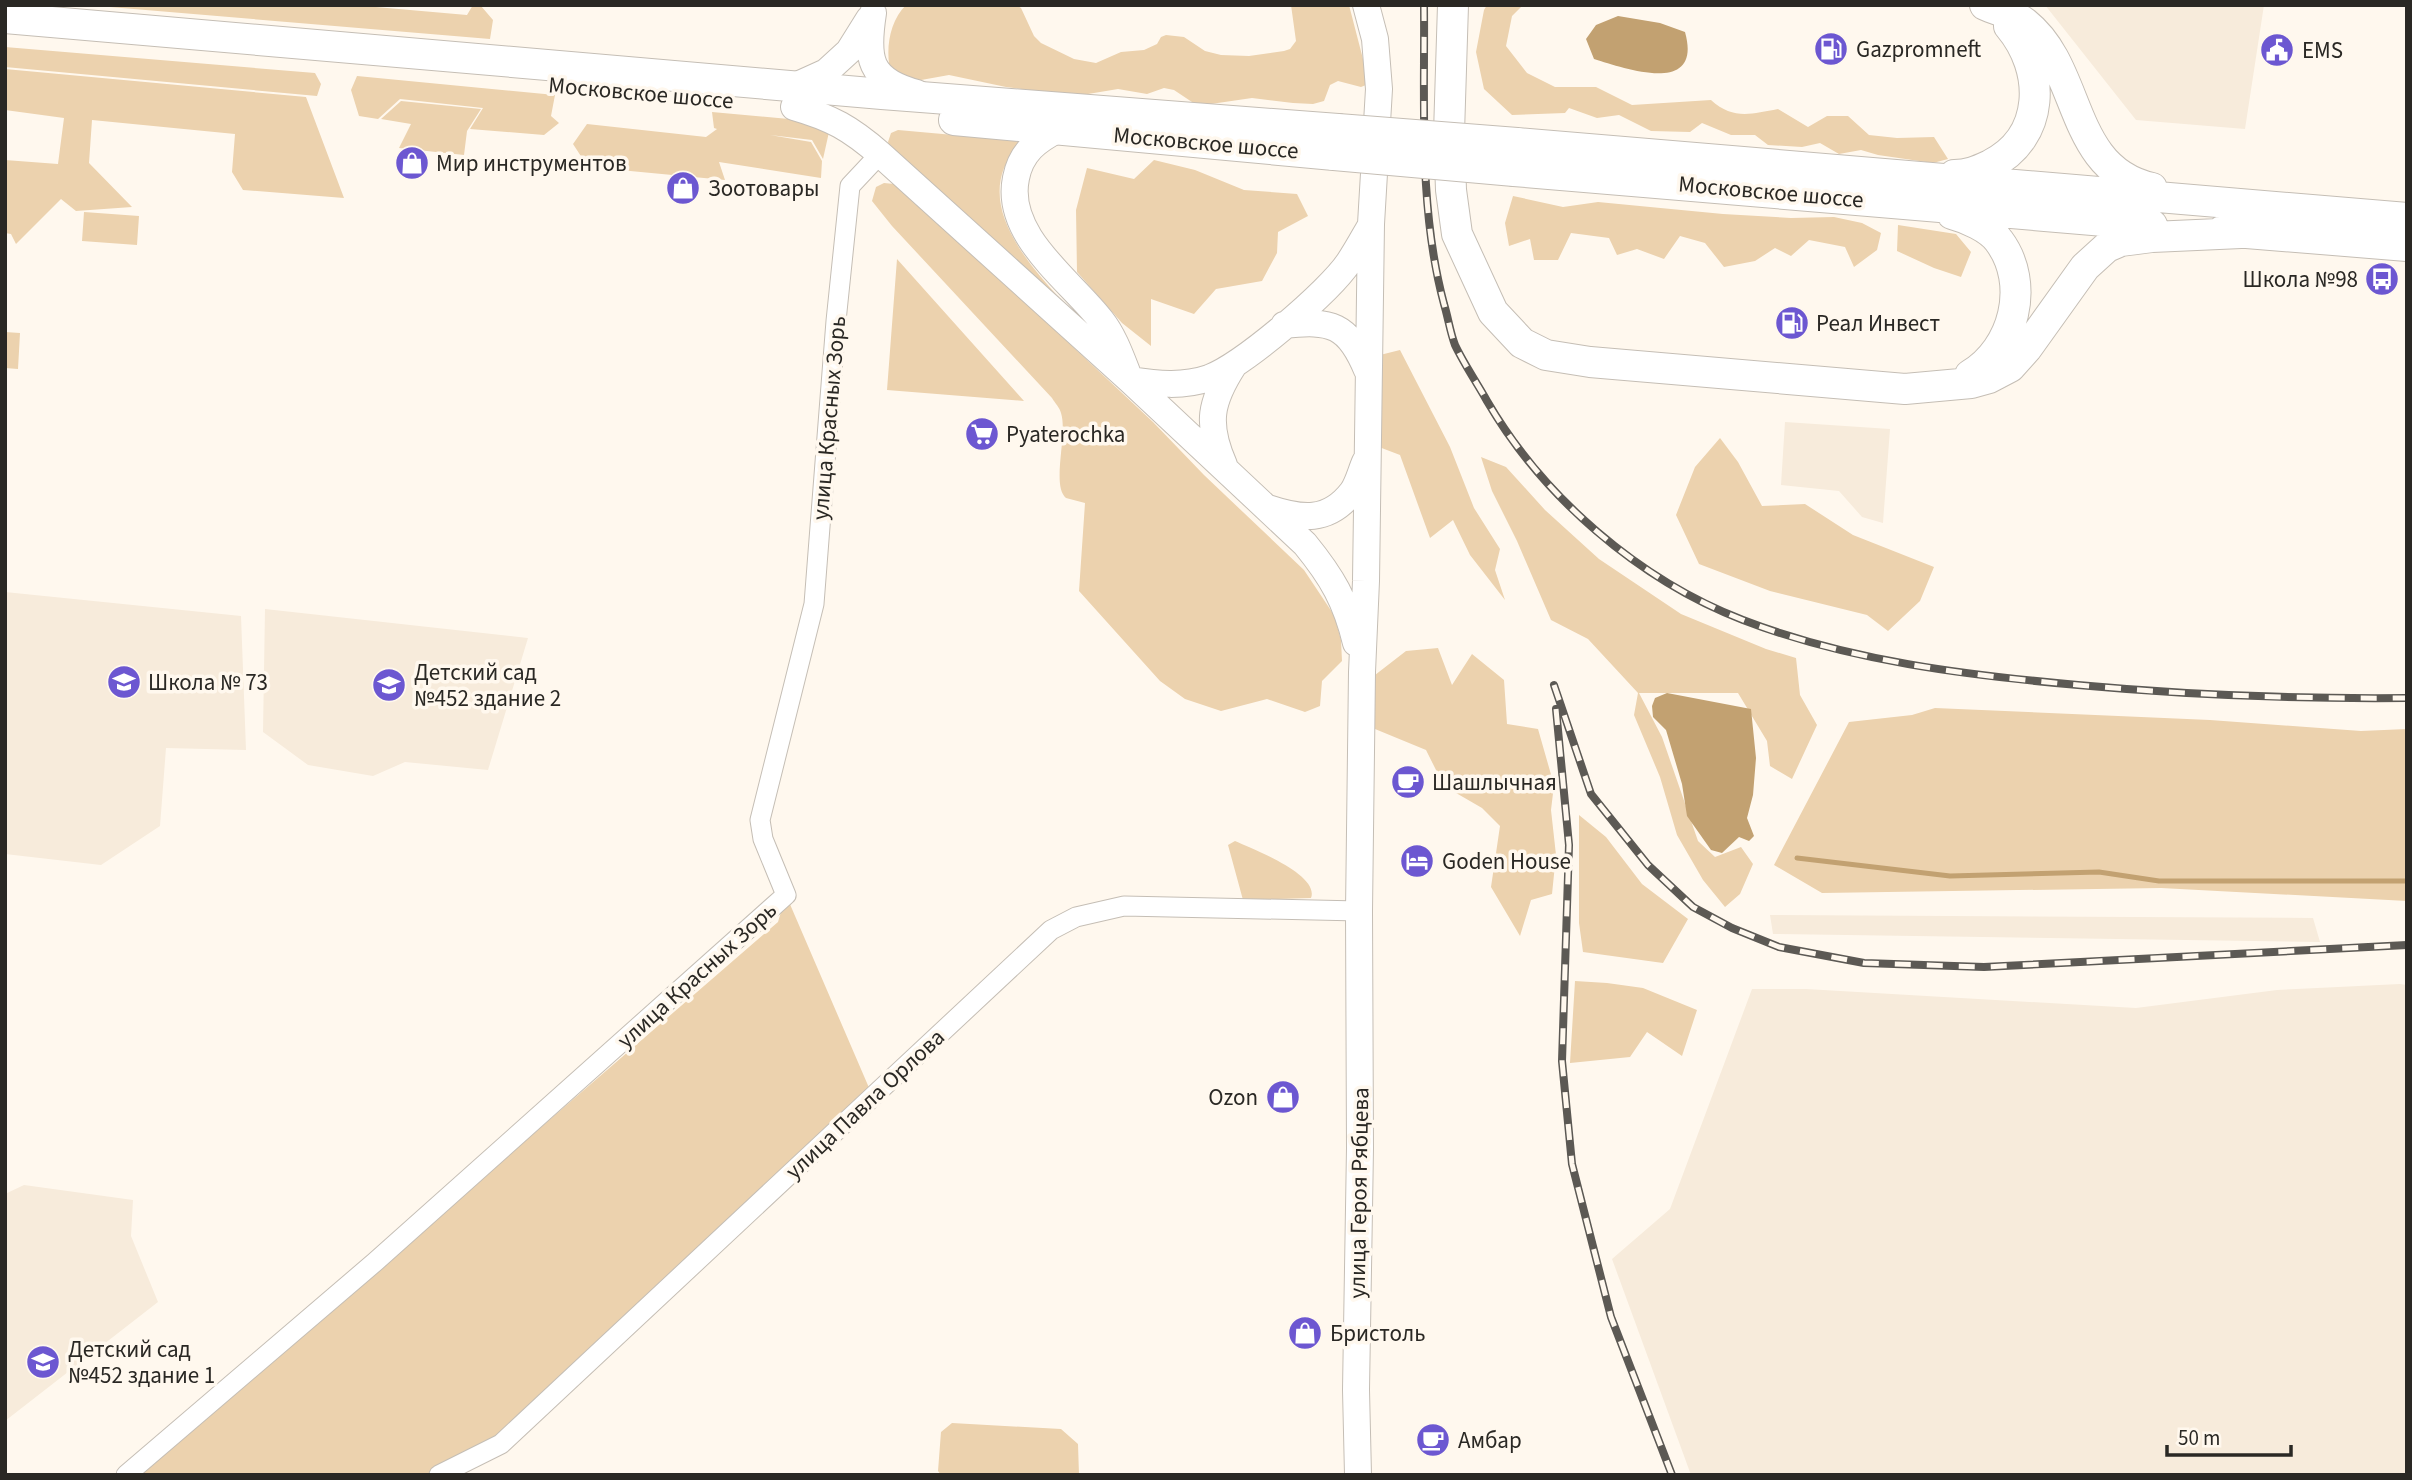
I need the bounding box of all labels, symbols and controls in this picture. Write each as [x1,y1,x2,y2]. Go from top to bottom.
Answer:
fuel station icon: Gazpromneft [1812,30,1850,68]
public building icon: EMS [2258,31,2296,69]
place label: Gazpromneft [1856,33,1982,66]
place label: EMS [2302,34,2343,67]
street label: Московское шоссе [547,68,735,118]
street label: Московское шоссе [1112,118,1300,168]
shop icon: Мир инструментов [393,144,431,182]
place label: Мир инструментов [436,147,627,180]
street label: Московское шоссе [1677,167,1865,217]
shop icon: Зоотовары [664,169,702,207]
place label: Зоотовары [708,172,819,205]
bus stop icon: Школа №98 [2363,260,2401,298]
place label: Школа №98 [2243,263,2358,296]
fuel station icon: Реал Инвест [1773,304,1811,342]
place label: Реал Инвест [1816,307,1940,340]
street label: улица Красных Зорь [804,314,854,522]
supermarket icon: Pyaterochka [963,415,1001,453]
place label: Pyaterochka [1006,418,1125,451]
place label: Детский сад №452 здание 2 [414,656,561,715]
school or university icon: Школа № 73 [105,663,143,701]
place label: Школа № 73 [148,666,268,699]
school or university icon: Детский сад №452 здание 2 [370,666,408,704]
cafe icon: Шашлычная [1389,763,1427,801]
place label: Шашлычная [1432,766,1557,799]
hotel icon: Goden House [1398,842,1436,880]
place label: Goden House [1442,845,1571,878]
street label: улица Красных Зорь [610,894,784,1056]
street label: улица Павла Орлова [778,1021,952,1187]
shop icon: Ozon [1264,1078,1302,1116]
place label: Ozon [1208,1081,1258,1114]
street label: улица Героя Рябцева [1341,1087,1377,1299]
shop icon: Бристоль [1286,1314,1324,1352]
place label: Бристоль [1330,1317,1426,1350]
place label: Детский сад №452 здание 1 [68,1333,215,1392]
school or university icon: Детский сад №452 здание 1 [24,1343,62,1381]
scale bar [2167,1414,2291,1458]
cafe icon: Амбар [1414,1421,1452,1459]
text: 50 m [2178,1423,2220,1453]
place label: Амбар [1458,1424,1522,1457]

